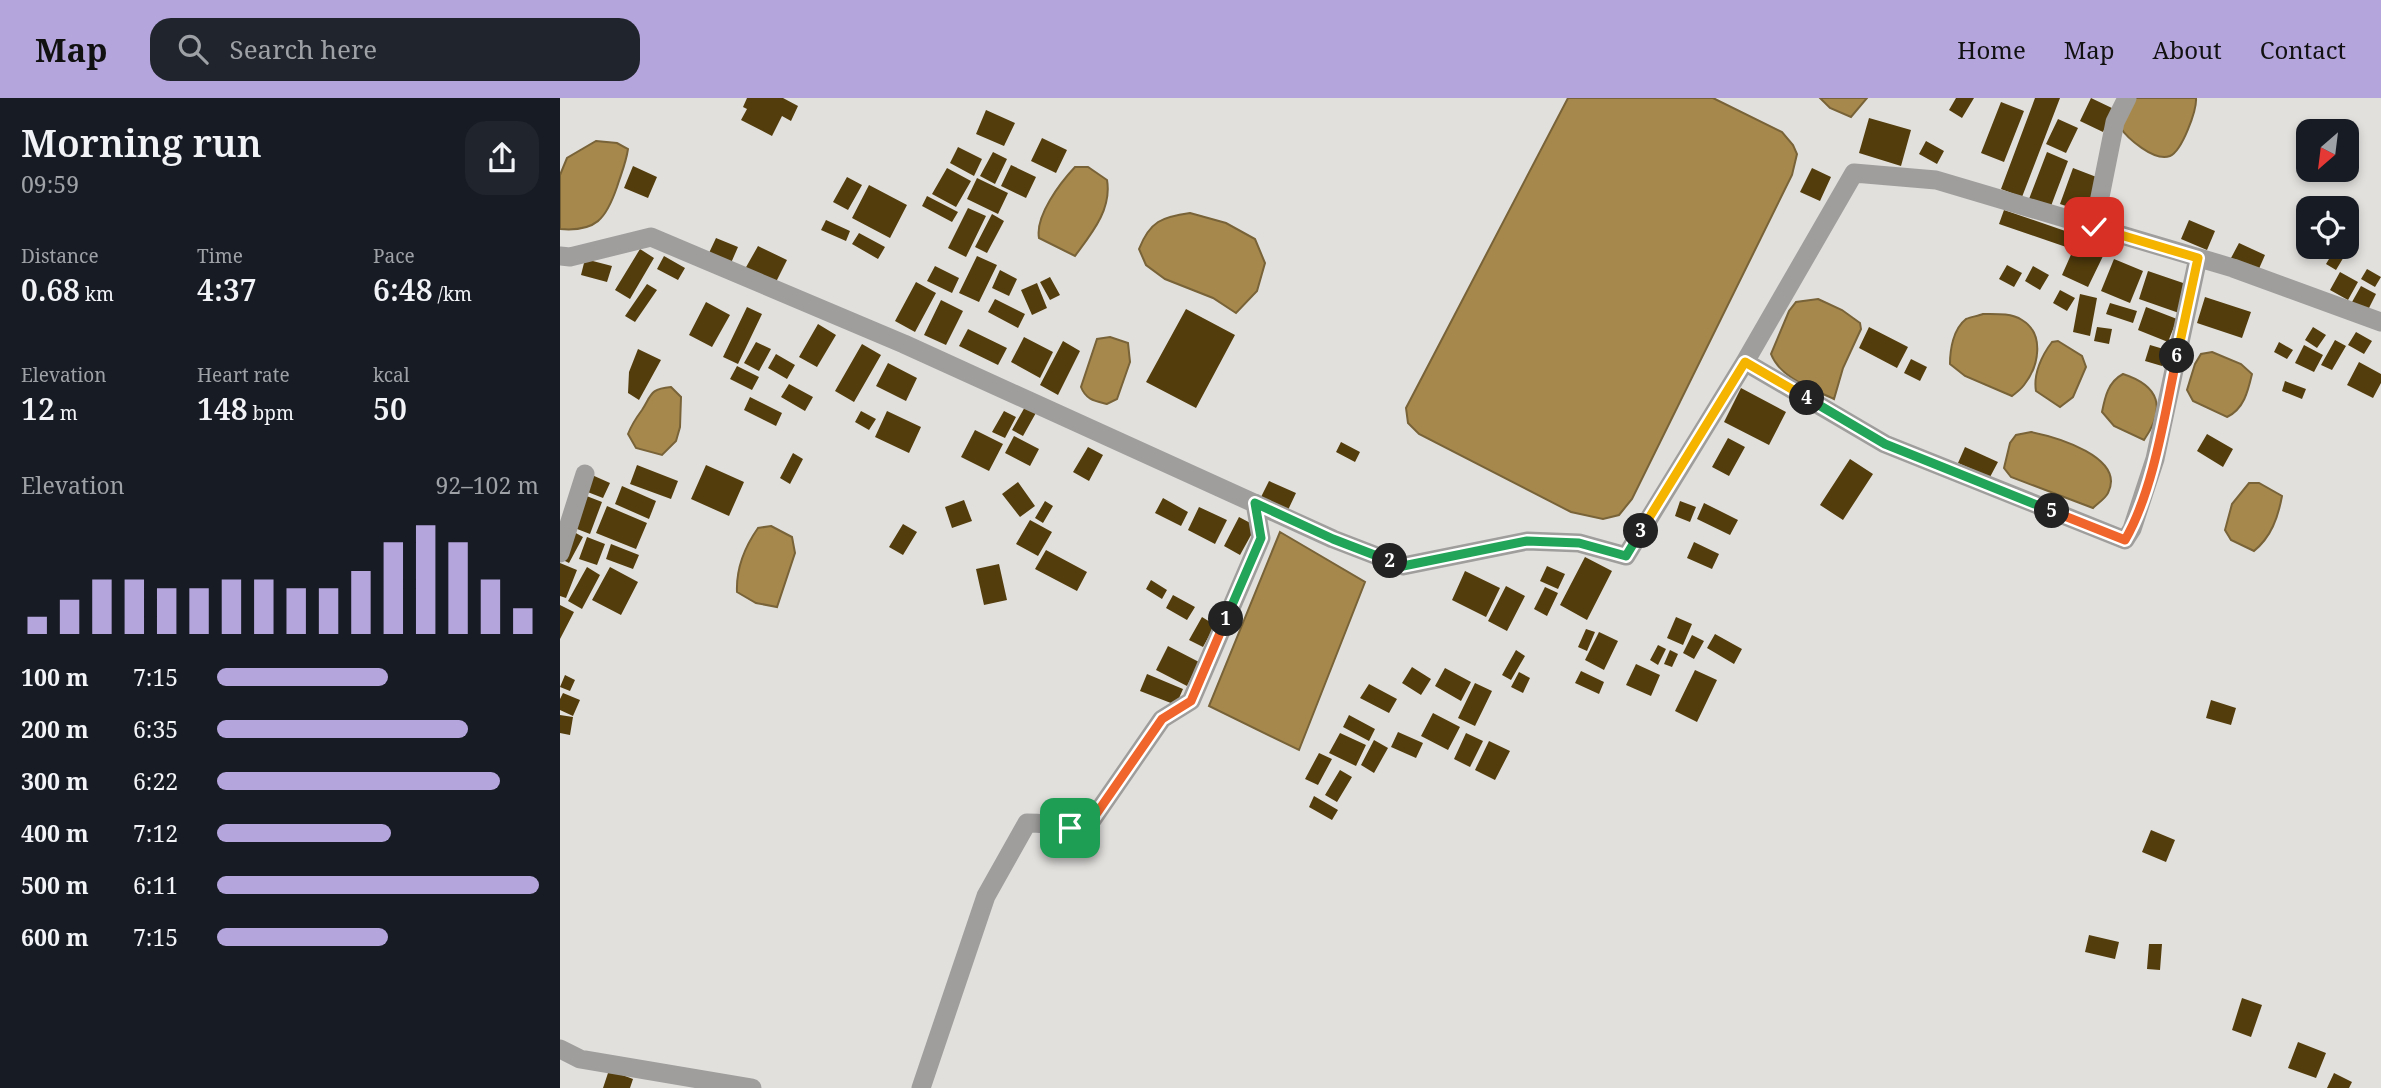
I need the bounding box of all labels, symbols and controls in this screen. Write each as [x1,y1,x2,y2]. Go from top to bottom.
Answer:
search box [150,18,640,81]
text: Map [35,27,108,72]
icon: search [174,30,212,68]
text: Search here [230,31,377,67]
text: Home [1957,33,2026,66]
text: Map [2064,33,2115,66]
text: About [2153,33,2222,66]
text: Contact [2260,33,2346,66]
text: Morning run [21,116,262,168]
north arrow [2296,119,2359,182]
map controls [2296,119,2359,259]
button: share [465,121,539,195]
text: 09:59 [21,168,79,200]
button: locate [2296,196,2359,259]
pin [2064,197,2124,257]
icon: check [2075,208,2113,246]
text: Distance [21,243,99,269]
text: Time [197,243,243,269]
text: Pace [373,243,415,269]
text: 0.68 [21,269,80,310]
text: 4:37 [197,269,257,310]
text: 6:48 [373,269,433,310]
text: km [80,281,114,307]
text: /km [433,281,472,307]
pin: 6 [2160,338,2194,374]
text: 6 [2171,342,2182,368]
text: Elevation [21,362,107,388]
text: Heart rate [197,362,290,388]
text: kcal [373,362,410,388]
pin: 4 [1790,380,1824,416]
text: 4 [1801,384,1812,410]
text: 12 [21,388,55,429]
text: 148 [197,388,248,429]
text: 50 [373,388,407,429]
text: m [55,400,78,426]
text: bpm [248,400,294,426]
text: Elevation [21,469,125,501]
text: 92–102 m [436,469,539,501]
pin: 5 [2034,494,2070,528]
text: 5 [2046,497,2057,523]
pin: 3 [1624,514,1658,548]
text: 3 [1635,517,1646,543]
pin: 2 [1372,544,1408,578]
text: 2 [1384,547,1395,573]
pin: 1 [1208,602,1244,636]
text: 1 [1220,605,1231,631]
text: 100 m [21,661,89,693]
text: 7:15 [133,661,178,693]
text: 200 m [21,713,89,745]
text: 6:35 [133,713,178,745]
text: 300 m [21,765,89,797]
text: 6:22 [133,765,178,797]
pin [1040,798,1100,858]
icon: arrive [1051,809,1089,847]
text: 400 m [21,817,89,849]
text: 7:12 [133,817,178,849]
text: 500 m [21,869,89,901]
text: 6:11 [133,869,178,901]
text: 600 m [21,921,89,953]
text: 7:15 [133,921,178,953]

